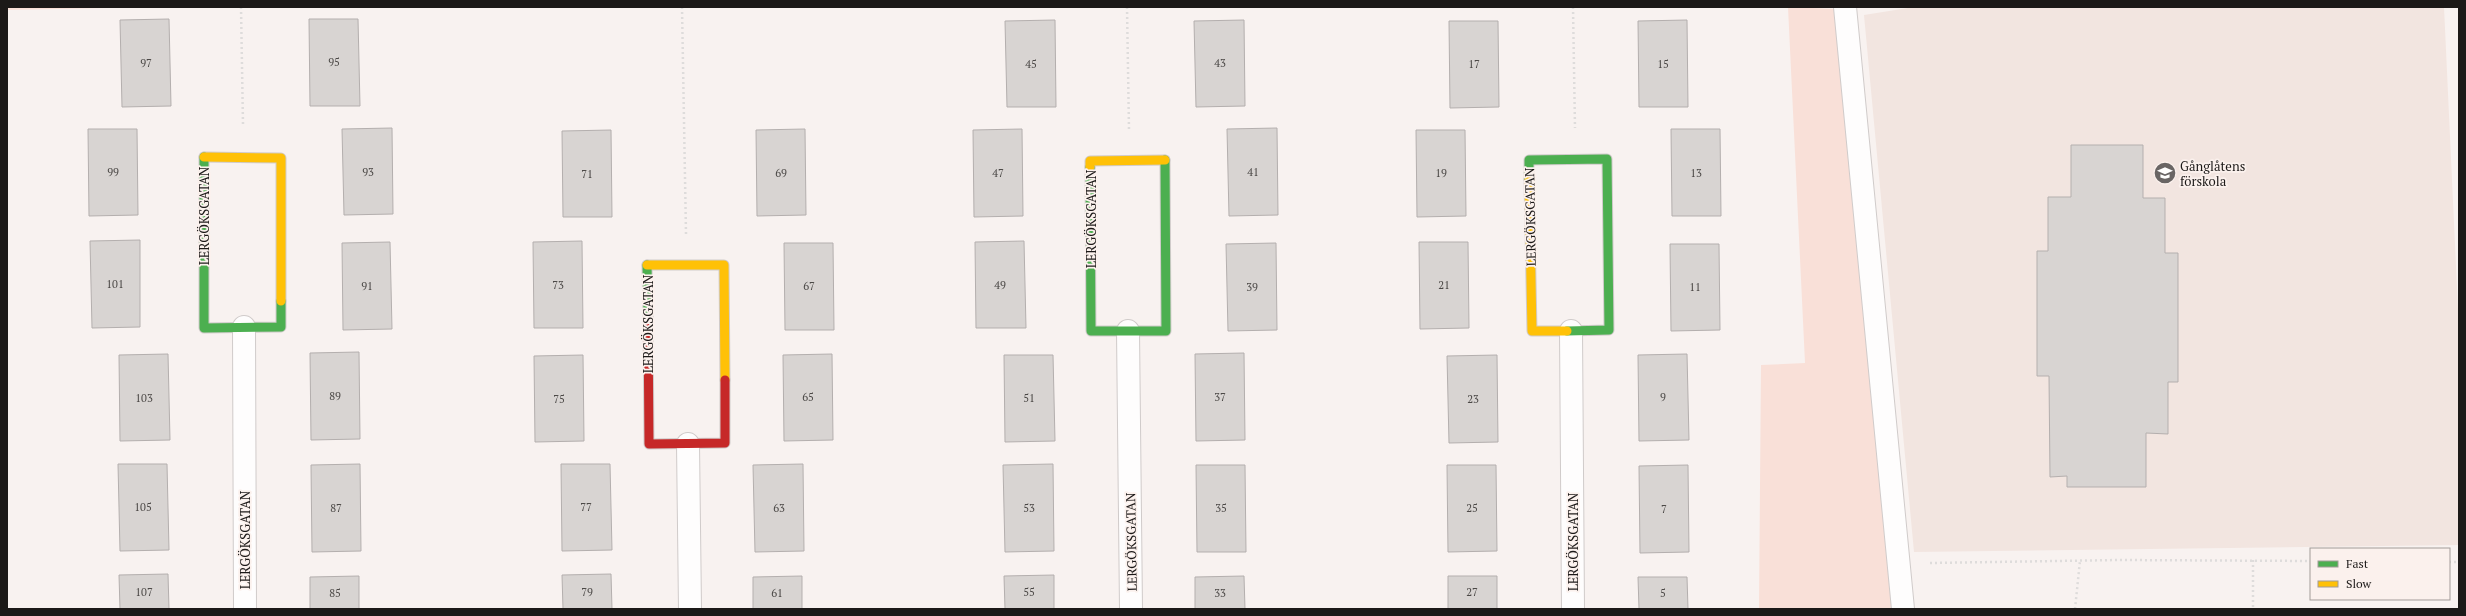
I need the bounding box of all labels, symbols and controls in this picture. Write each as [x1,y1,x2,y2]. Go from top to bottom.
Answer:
house number: 95 [328,55,340,69]
house number: 97 [140,56,152,70]
house number: 43 [1214,56,1226,70]
house number: 45 [1025,57,1037,71]
house number: 17 [1468,57,1480,71]
house number: 15 [1657,57,1669,71]
place label: Gånglåtens förskola [2180,157,2245,190]
school or university icon: Gånglåtens förskola [2152,160,2178,186]
house number: 99 [107,165,119,179]
house number: 93 [362,165,374,179]
house number: 41 [1247,165,1259,179]
street label: LERGÖKSGATAN [195,166,213,265]
house number: 69 [775,166,787,180]
house number: 47 [992,166,1004,180]
house number: 19 [1435,166,1447,180]
house number: 13 [1690,166,1702,180]
house number: 71 [581,167,593,181]
street label: LERGÖKSGATAN [1520,167,1540,266]
street label: LERGÖKSGATAN [1082,169,1100,268]
street label: LERGÖKSGATAN [639,274,657,373]
house number: 101 [106,277,124,291]
house number: 73 [552,278,564,292]
house number: 49 [994,278,1006,292]
house number: 21 [1438,278,1450,292]
house number: 91 [361,279,373,293]
house number: 67 [803,279,815,293]
house number: 39 [1246,280,1258,294]
house number: 11 [1689,280,1701,294]
house number: 89 [329,389,341,403]
house number: 65 [802,390,814,404]
house number: 37 [1214,390,1226,404]
house number: 9 [1660,390,1666,404]
house number: 103 [135,391,153,405]
house number: 51 [1023,391,1035,405]
house number: 75 [553,392,565,406]
house number: 23 [1467,392,1479,406]
street label: LERGÖKSGATAN [236,490,254,589]
street label: LERGÖKSGATAN [1121,492,1141,591]
street label: LERGÖKSGATAN [1564,492,1582,591]
house number: 105 [134,500,152,514]
house number: 77 [580,500,592,514]
house number: 87 [330,501,342,515]
house number: 63 [773,501,785,515]
house number: 53 [1023,501,1035,515]
house number: 35 [1215,501,1227,515]
house number: 25 [1466,501,1478,515]
house number: 7 [1661,502,1667,516]
legend [2310,548,2450,600]
text: Fast [2346,556,2369,571]
text: Slow [2346,576,2372,591]
house number: 107 [135,585,153,599]
house number: 79 [581,585,593,599]
house number: 55 [1023,585,1035,599]
house number: 27 [1466,585,1478,599]
house number: 85 [329,586,341,600]
house number: 61 [771,586,783,600]
house number: 33 [1214,586,1226,600]
house number: 5 [1660,586,1666,600]

